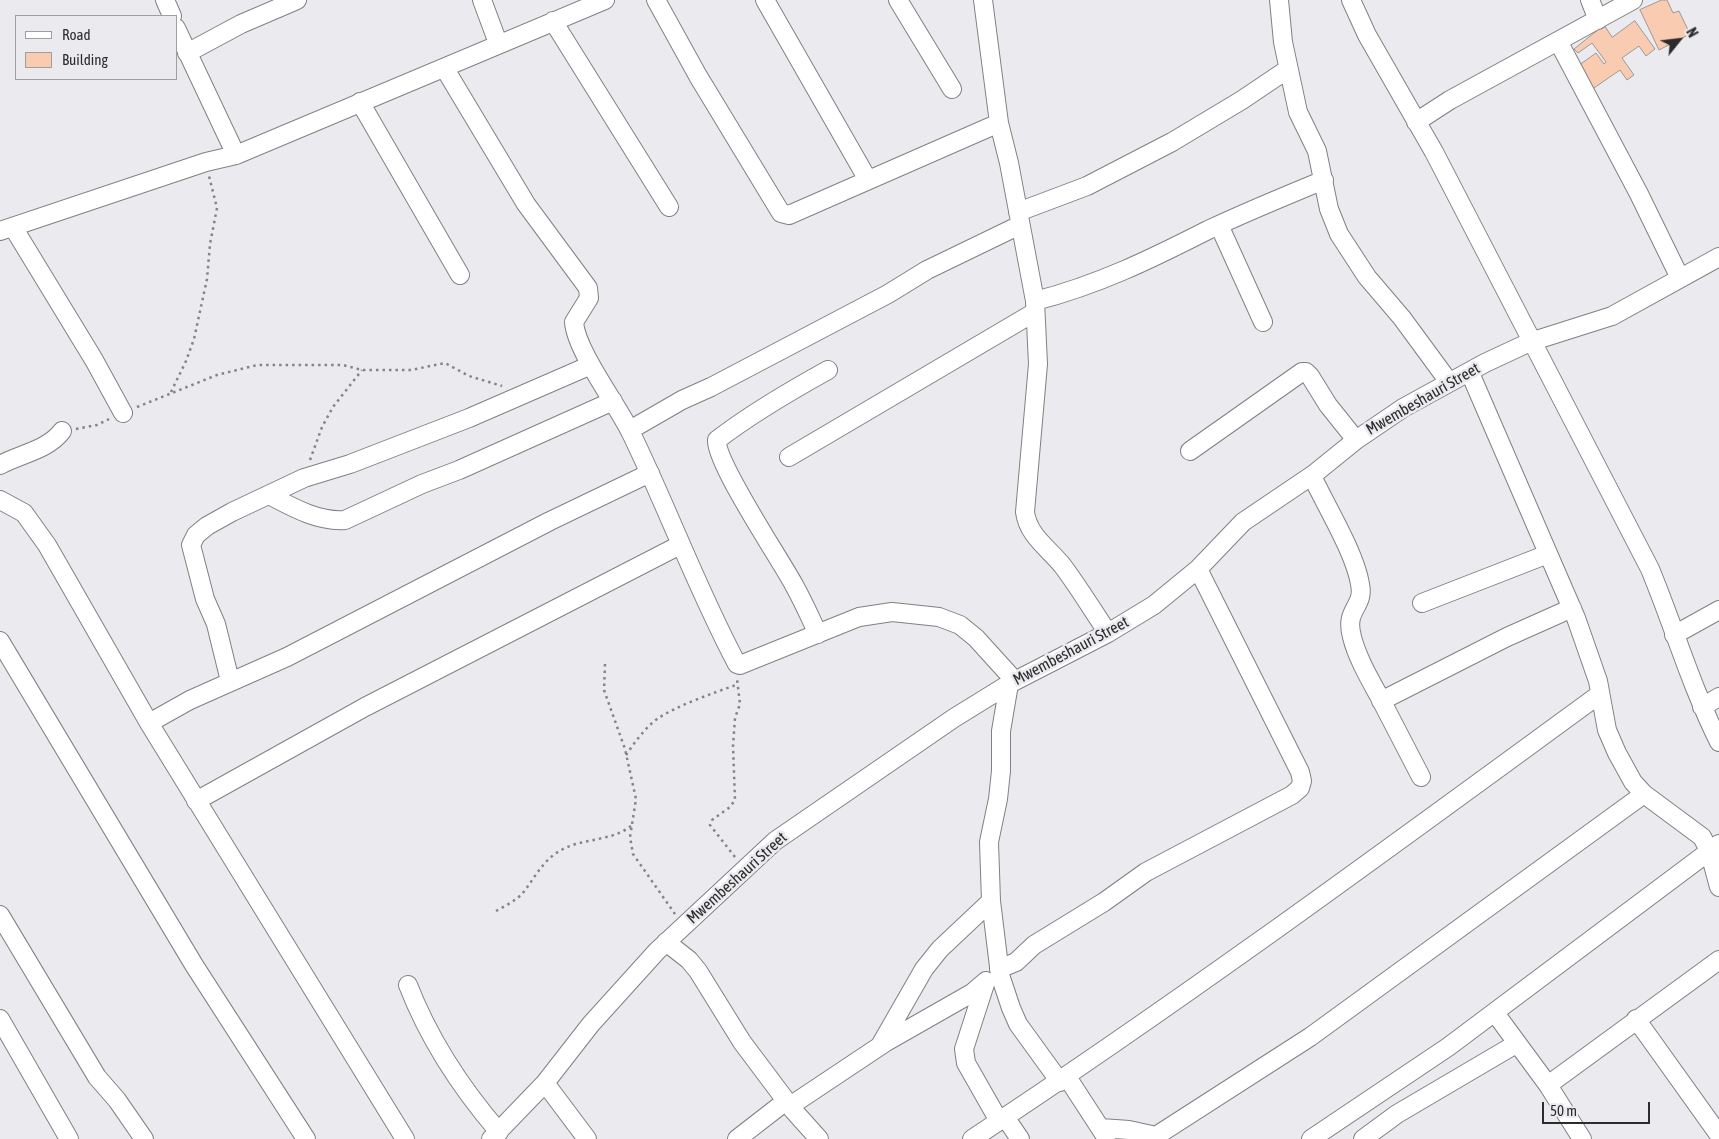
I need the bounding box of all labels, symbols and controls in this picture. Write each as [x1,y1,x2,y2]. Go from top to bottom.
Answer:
legend [15,15,178,80]
north arrow [1654,15,1704,65]
text: N [1683,25,1701,40]
text: Road [62,26,91,43]
text: Building [62,51,108,68]
street label: Mwembeshauri Street [1363,359,1483,439]
street label: Mwembeshauri Street [1010,612,1132,690]
street label: Mwembeshauri Street [683,828,791,928]
scale bar [1544,1092,1652,1124]
text: 50 m [1550,1102,1577,1119]

